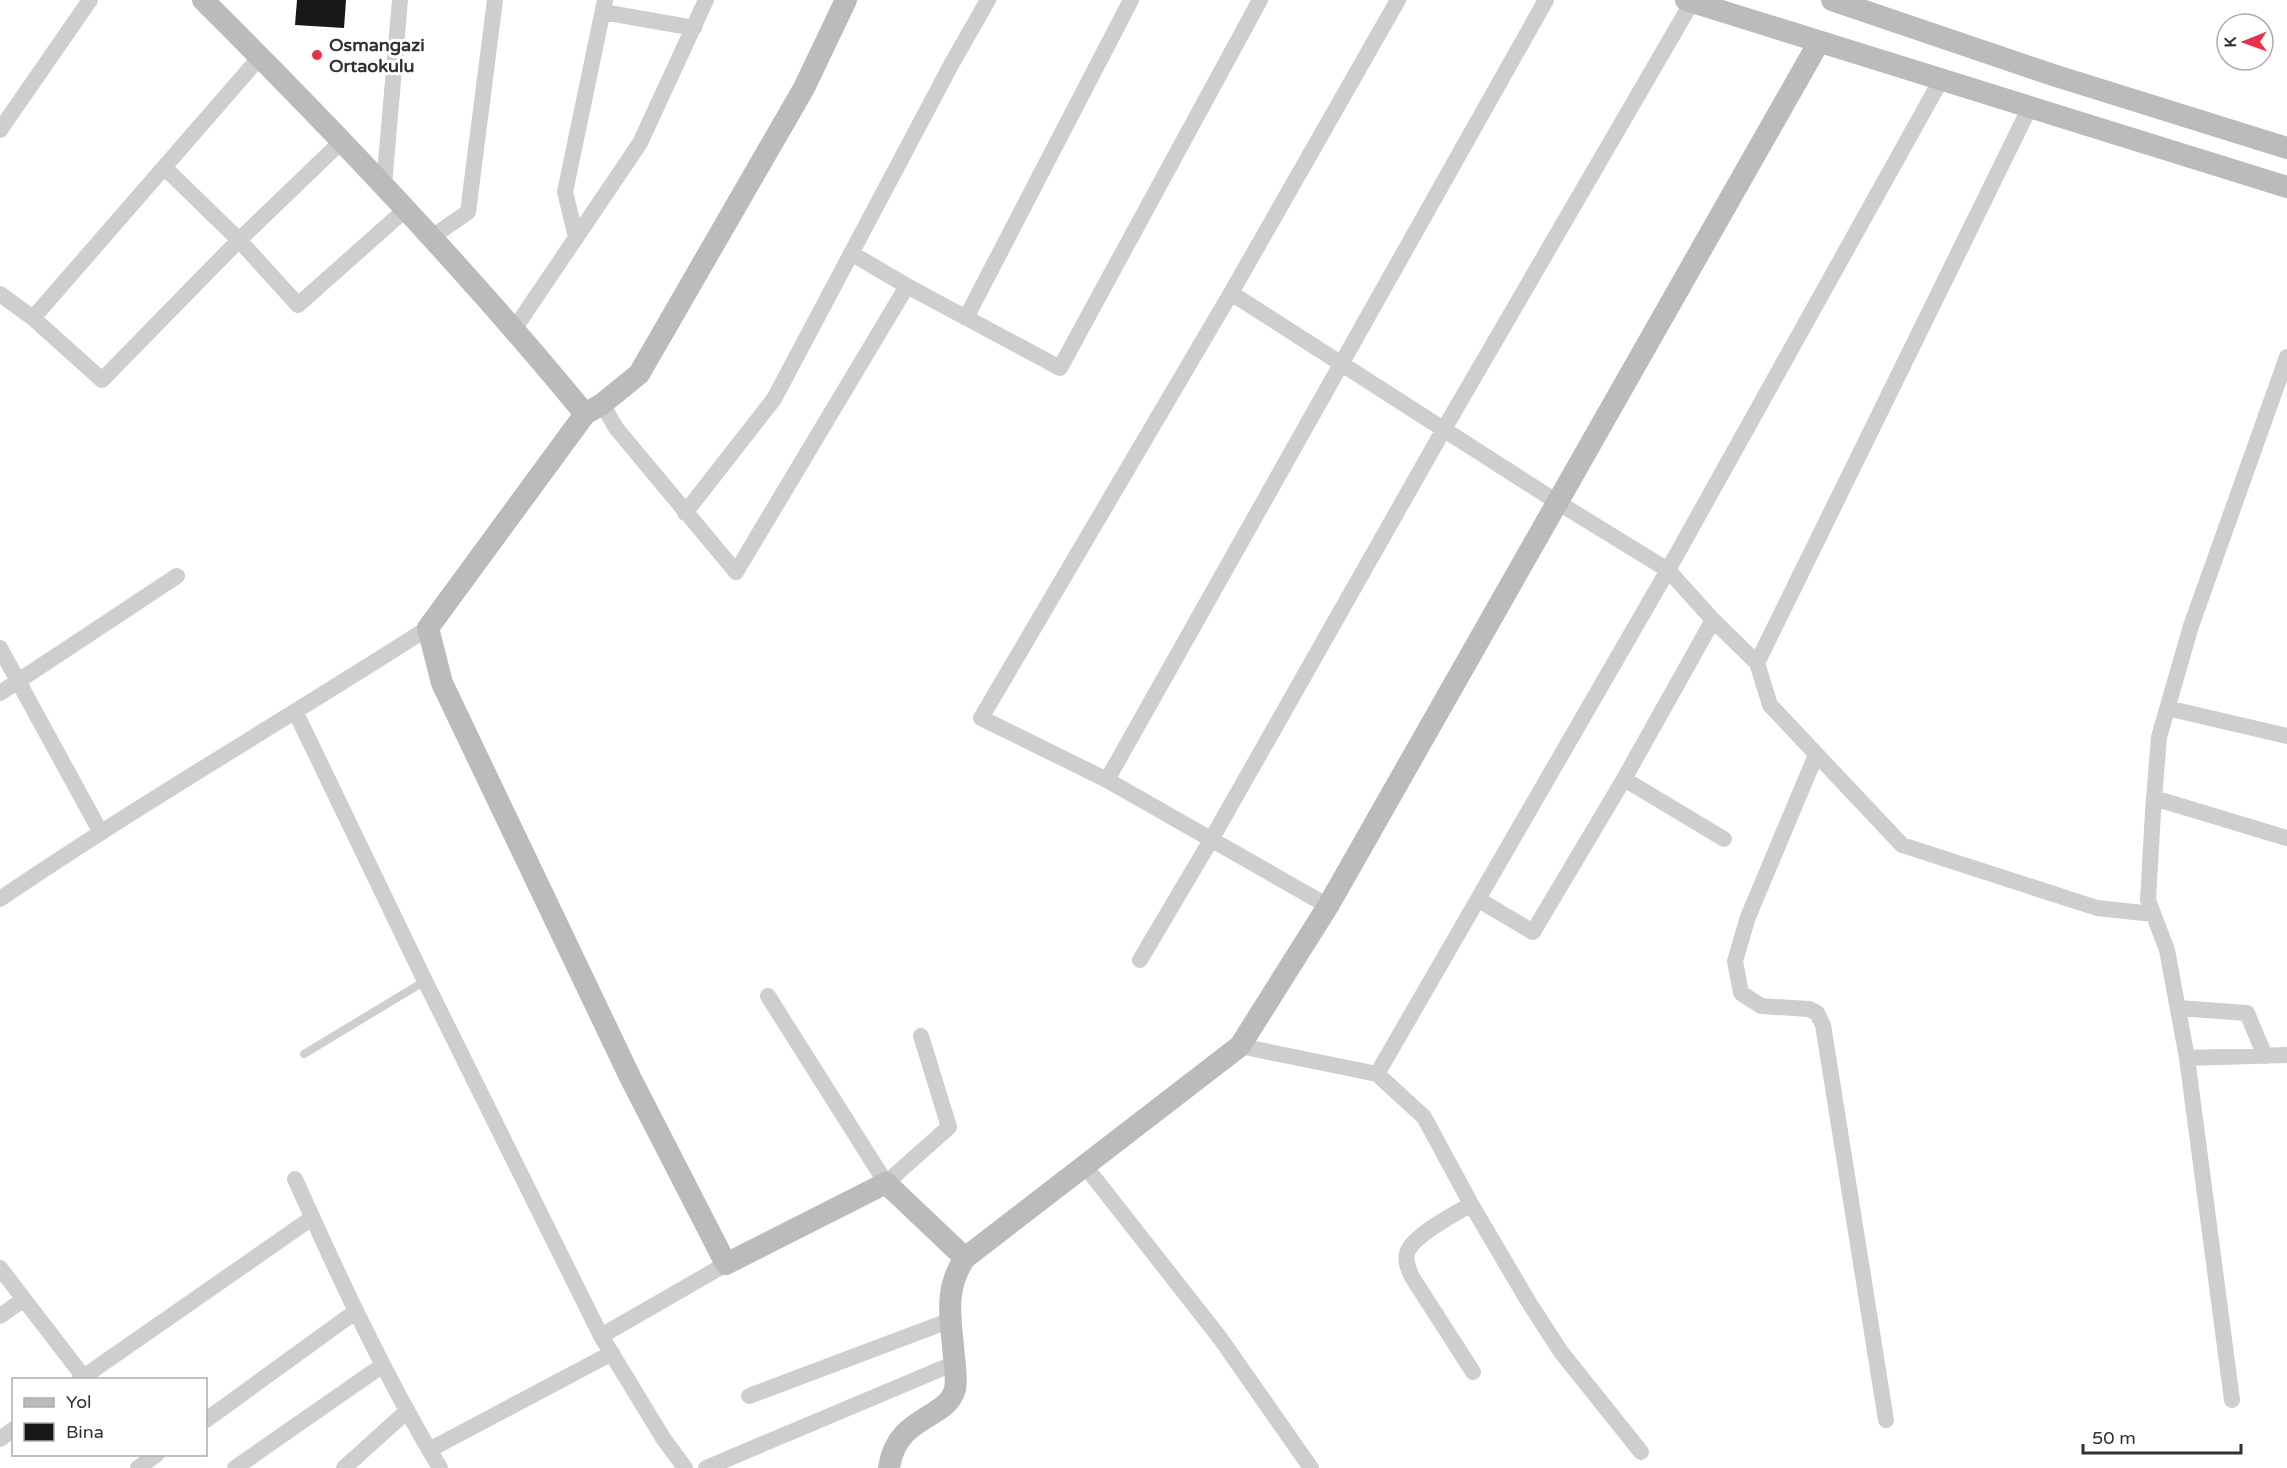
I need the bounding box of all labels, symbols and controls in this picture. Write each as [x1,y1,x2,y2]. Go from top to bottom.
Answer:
north arrow [2215,12,2275,72]
place label: Osmangazi Ortaokulu [329,34,425,77]
text: K [2221,36,2241,48]
marker: Osmangazi Ortaokulu [310,48,324,62]
legend [12,1378,207,1456]
text: Yol [66,1391,92,1413]
scale bar [2083,1417,2240,1455]
text: Bina [66,1421,104,1443]
text: 50 m [2092,1427,2136,1449]

